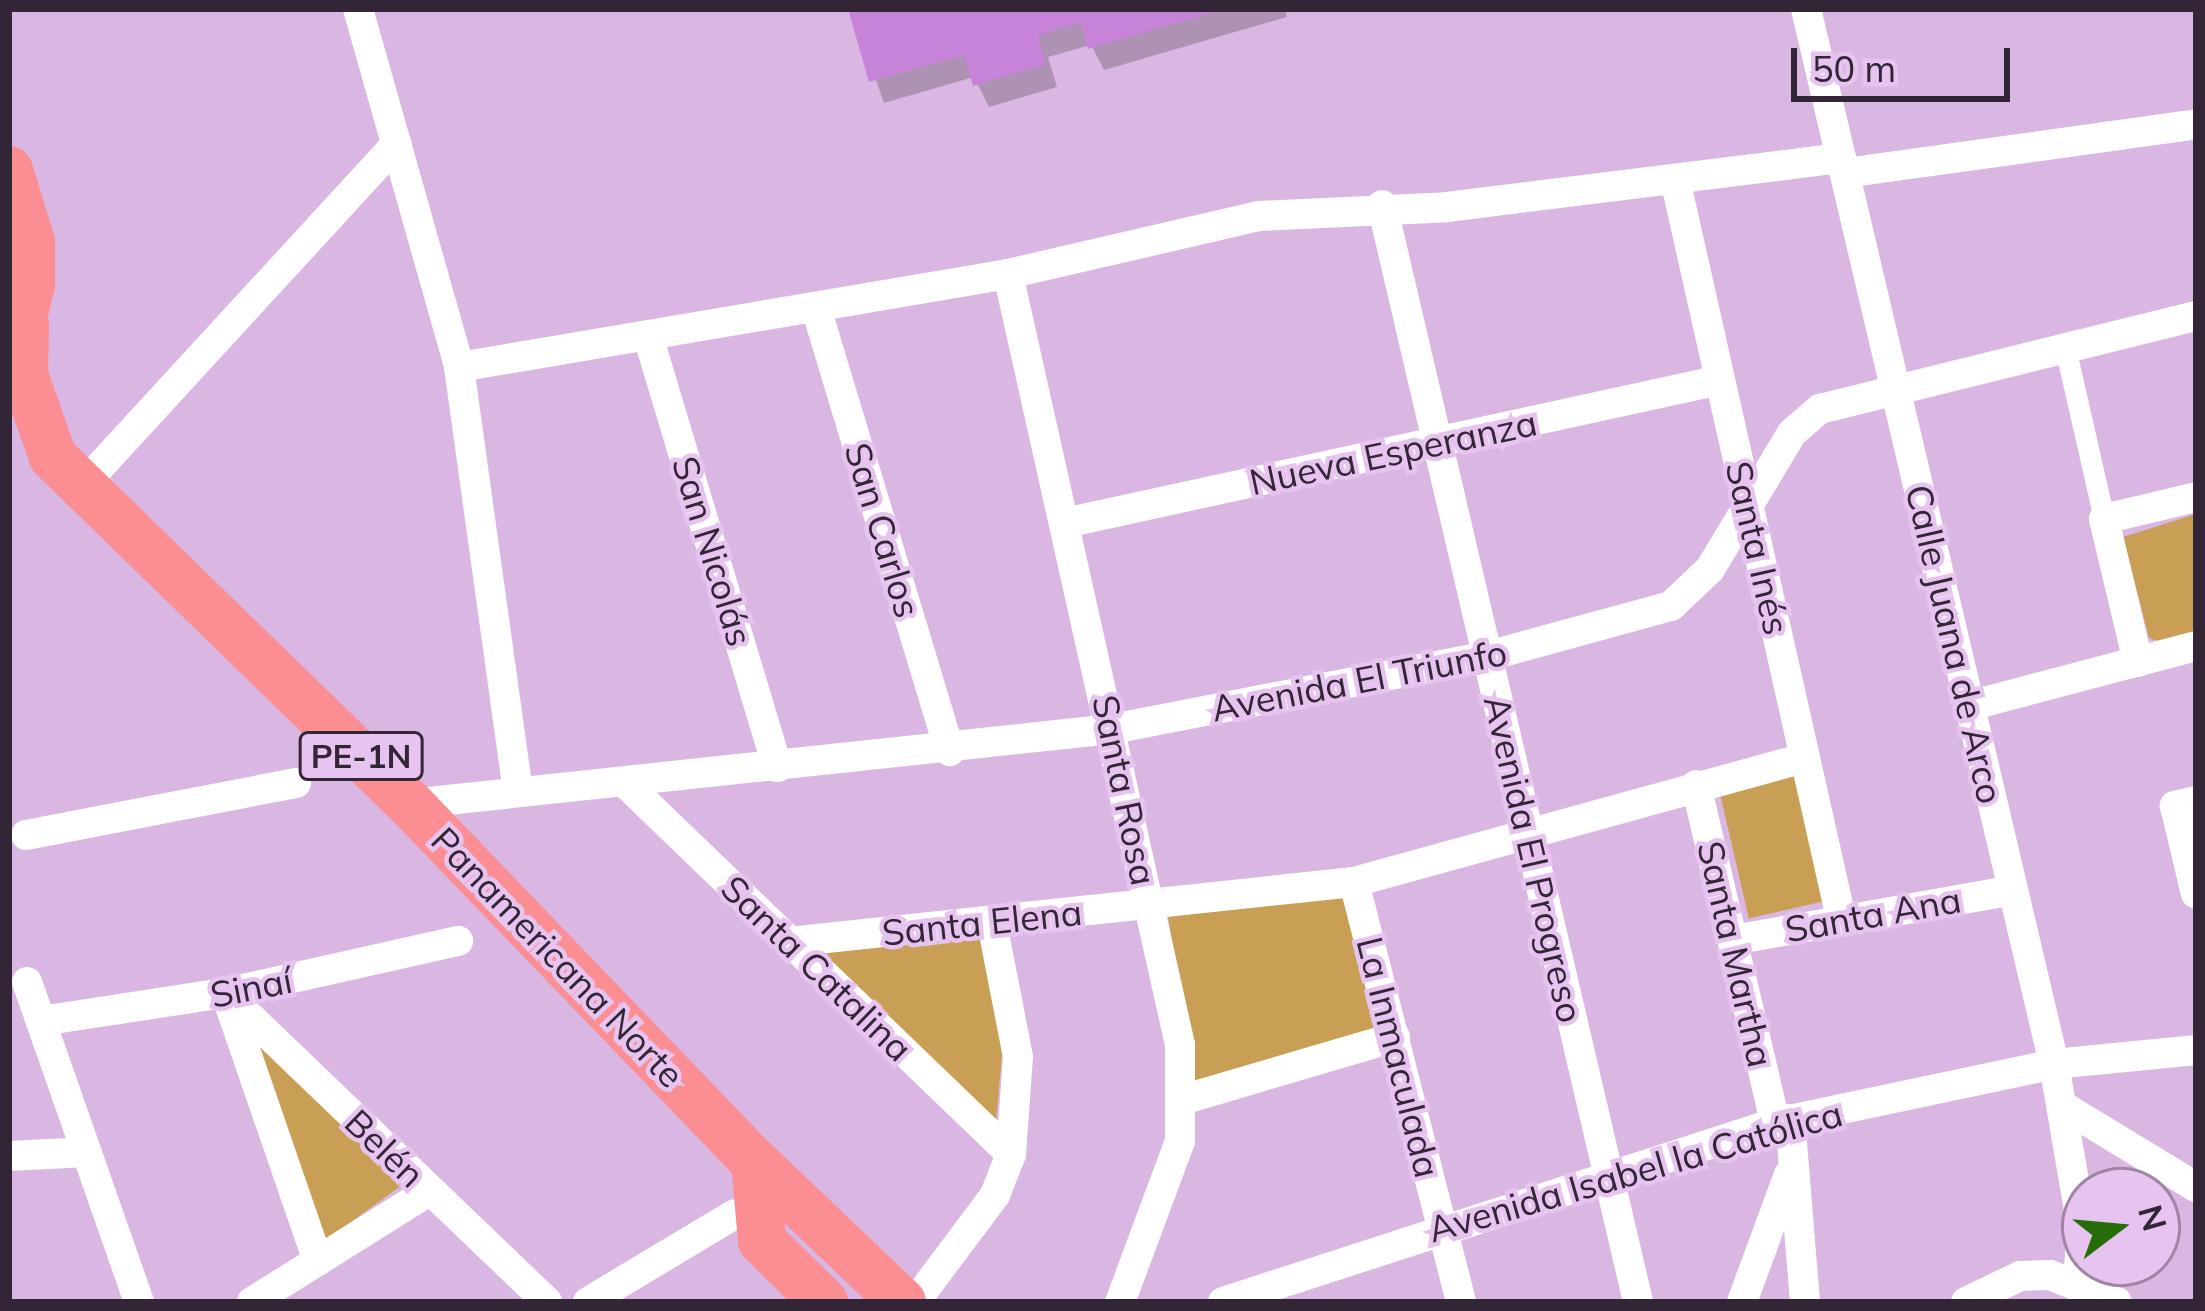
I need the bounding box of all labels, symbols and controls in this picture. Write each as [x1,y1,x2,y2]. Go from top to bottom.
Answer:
scale bar [1797,24,2016,98]
text: 50 m [1812,46,1896,91]
street label: Nueva Esperanza [1246,400,1540,504]
street label: San Carlos [836,438,930,622]
street label: San Nicolás [664,451,762,651]
street label: Santa Inés [1717,457,1799,639]
street label: Calle Juana de Arco [1897,480,2013,808]
street label: Avenida El Triunfo [1208,630,1510,730]
street label: Santa Rosa [1084,691,1166,889]
street label: Avenida El Progreso [1475,691,1593,1027]
road number: PE-1N [298,729,424,783]
street label: Panamericana Norte [423,818,693,1096]
street label: Santa Martha [1689,837,1783,1071]
street label: Santa Catalina [713,866,921,1070]
street label: Santa Ana [1782,877,1964,951]
street label: Santa Elena [880,890,1084,954]
street label: La Inmaculada [1348,932,1450,1182]
street label: Sinaí [207,958,295,1016]
street label: Avenida Isabel la Católica [1423,1091,1847,1251]
street label: Belén [336,1100,434,1196]
north arrow [2061,1167,2181,1287]
text: N [2130,1200,2176,1235]

